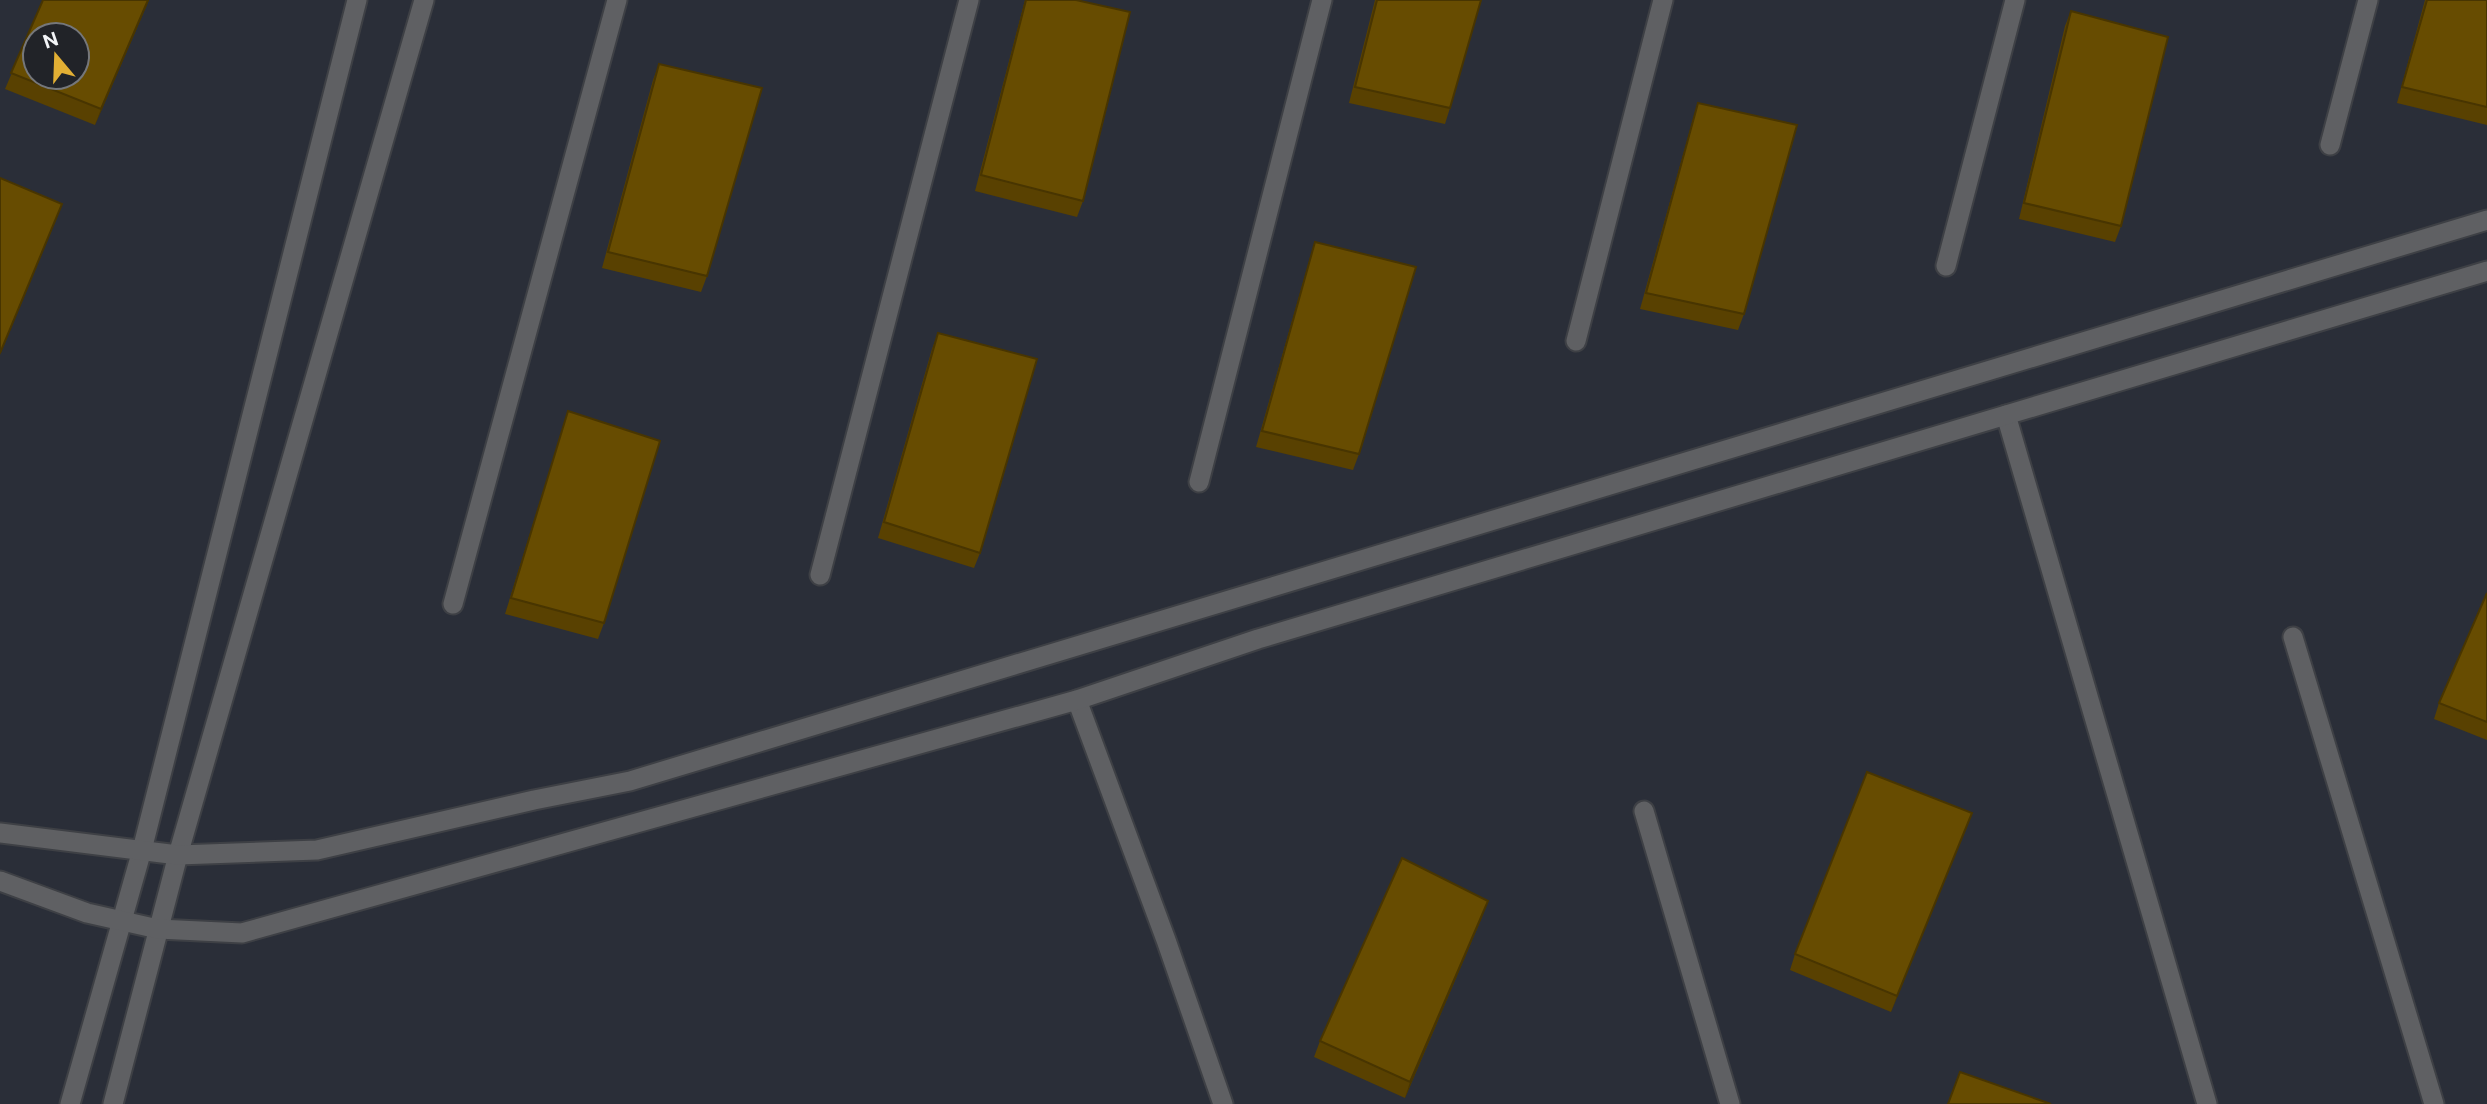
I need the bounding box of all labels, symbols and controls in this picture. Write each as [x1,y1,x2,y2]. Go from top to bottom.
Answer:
north arrow [21,21,91,91]
text: N [40,27,61,53]

